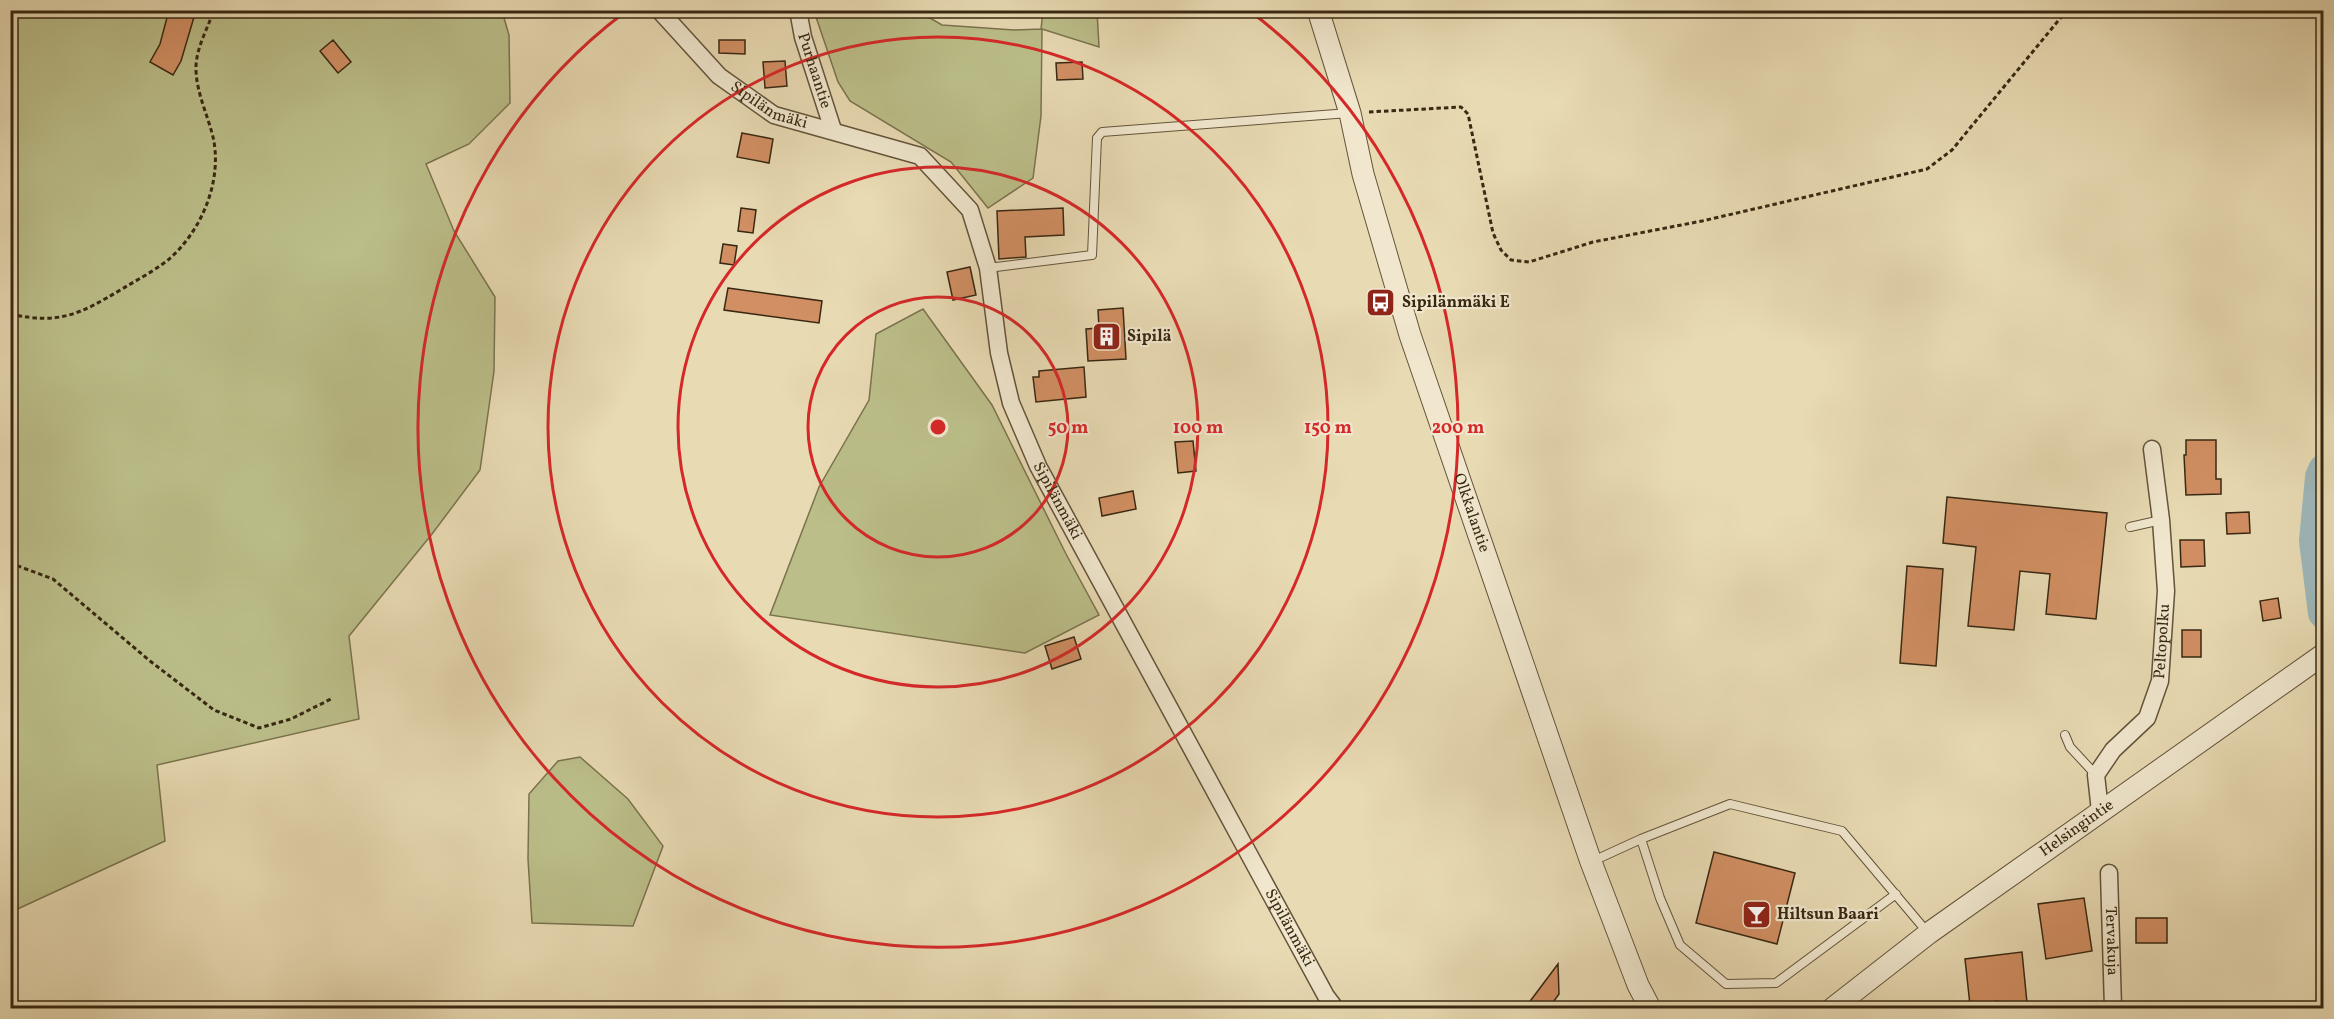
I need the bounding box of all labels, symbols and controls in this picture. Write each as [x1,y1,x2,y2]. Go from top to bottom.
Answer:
street label: Purhaantie [791,30,836,111]
street label: Sipilänmäki [726,76,810,135]
bus stop icon: Sipilänmäki E [1365,287,1397,319]
place label: Sipilänmäki E [1402,292,1510,314]
building icon: Sipilä [1090,321,1122,353]
place label: Sipilä [1127,326,1172,348]
text: 50 m [1048,416,1088,441]
text: 100 m [1173,416,1223,441]
text: 150 m [1304,416,1352,441]
text: 200 m [1432,416,1484,441]
centre of rings [928,417,948,437]
street label: Sipilänmäki [1027,458,1087,544]
street label: Olkkalantie [1447,470,1495,555]
street label: Peltopolku [2149,603,2176,680]
street label: Helsingintie [2035,795,2119,862]
street label: Sipilänmäki [1259,885,1319,971]
bar icon: Hiltsun Baari [1740,899,1772,931]
place label: Hiltsun Baari [1777,904,1879,926]
street label: Tervakuja [2099,906,2123,976]

